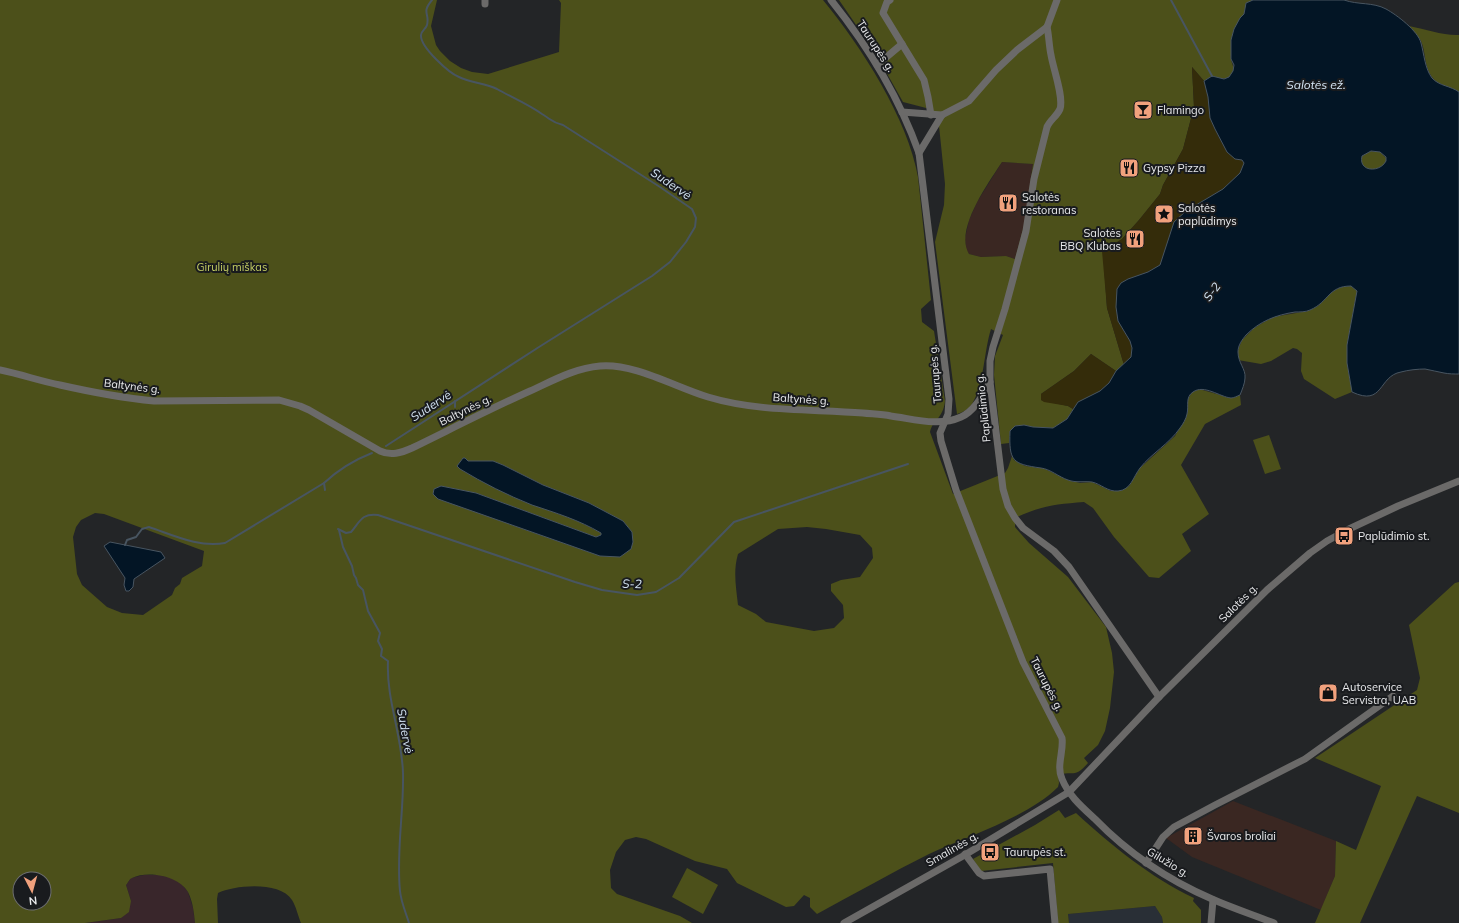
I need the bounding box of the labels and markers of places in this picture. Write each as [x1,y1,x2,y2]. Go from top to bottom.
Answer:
bar icon: Flamingo [1132,99,1154,121]
place label: Flamingo [1157,103,1204,117]
restaurant icon: Gypsy Pizza [1118,157,1140,179]
place label: Gypsy Pizza [1143,161,1205,175]
place label: Salotės restoranas [1022,190,1076,217]
restaurant icon: Salotės restoranas [997,192,1019,214]
place label: Salotės paplūdimys [1178,201,1237,228]
place icon: Salotės paplūdimys [1153,203,1175,225]
place label: Salotės BBQ Klubas [1060,226,1121,253]
restaurant icon: Salotės BBQ Klubas [1124,228,1146,250]
bus stop icon: Paplūdimio st. [1333,525,1355,547]
place label: Paplūdimio st. [1358,529,1430,543]
place label: Autoservice Servistra, UAB [1342,680,1416,707]
shop icon: Autoservice Servistra, UAB [1317,682,1339,704]
building icon: Švaros broliai [1182,825,1204,847]
place label: Švaros broliai [1207,829,1276,843]
bus stop icon: Taurupės st. [979,841,1001,863]
place label: Taurupės st. [1004,845,1066,859]

